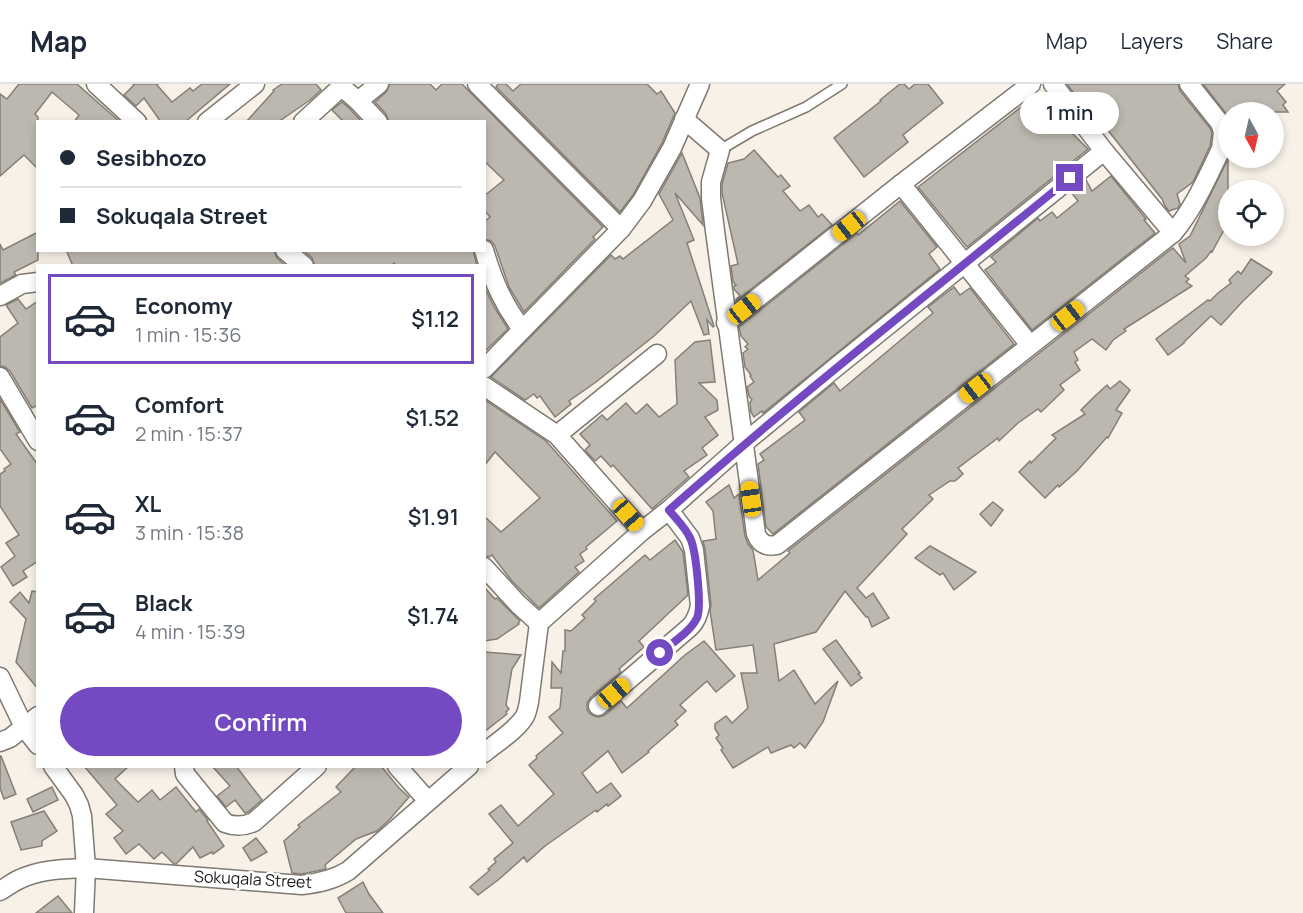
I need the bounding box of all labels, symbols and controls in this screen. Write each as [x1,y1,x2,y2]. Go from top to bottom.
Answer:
text: Map [30,22,87,60]
text: Map [1046,27,1087,55]
text: Layers [1120,27,1183,55]
text: Share [1216,27,1273,55]
callout: 1 min [1020,91,1120,133]
text: 1 min [1046,99,1093,126]
north arrow [1218,102,1284,168]
map controls [1218,102,1284,246]
text: Sesibhozo [96,143,207,173]
route end [1056,164,1083,191]
button: locate [1218,180,1284,246]
text: Sokuqala Street [96,201,268,231]
car [829,208,869,244]
text: Economy [135,291,233,321]
car [724,291,764,327]
icon: car [63,292,117,346]
car [1048,298,1088,334]
text: $1.12 [411,304,459,334]
text: 1 min · 15:36 [135,321,242,348]
car [956,370,996,406]
text: Comfort [135,390,224,420]
icon: car [63,391,117,445]
text: $1.52 [406,403,459,433]
text: 2 min · 15:37 [135,420,243,447]
car [740,480,762,518]
text: XL [135,489,161,519]
icon: car [63,490,117,544]
car [609,496,647,534]
text: $1.91 [408,502,459,532]
text: 3 min · 15:38 [135,519,244,546]
text: Black [135,588,192,618]
icon: car [63,589,117,643]
text: $1.74 [407,601,459,631]
text: 4 min · 15:39 [135,618,246,645]
route start [646,639,673,666]
car [594,675,634,711]
button: Confirm [60,687,462,756]
street label: Sokuqala Street [194,865,312,893]

